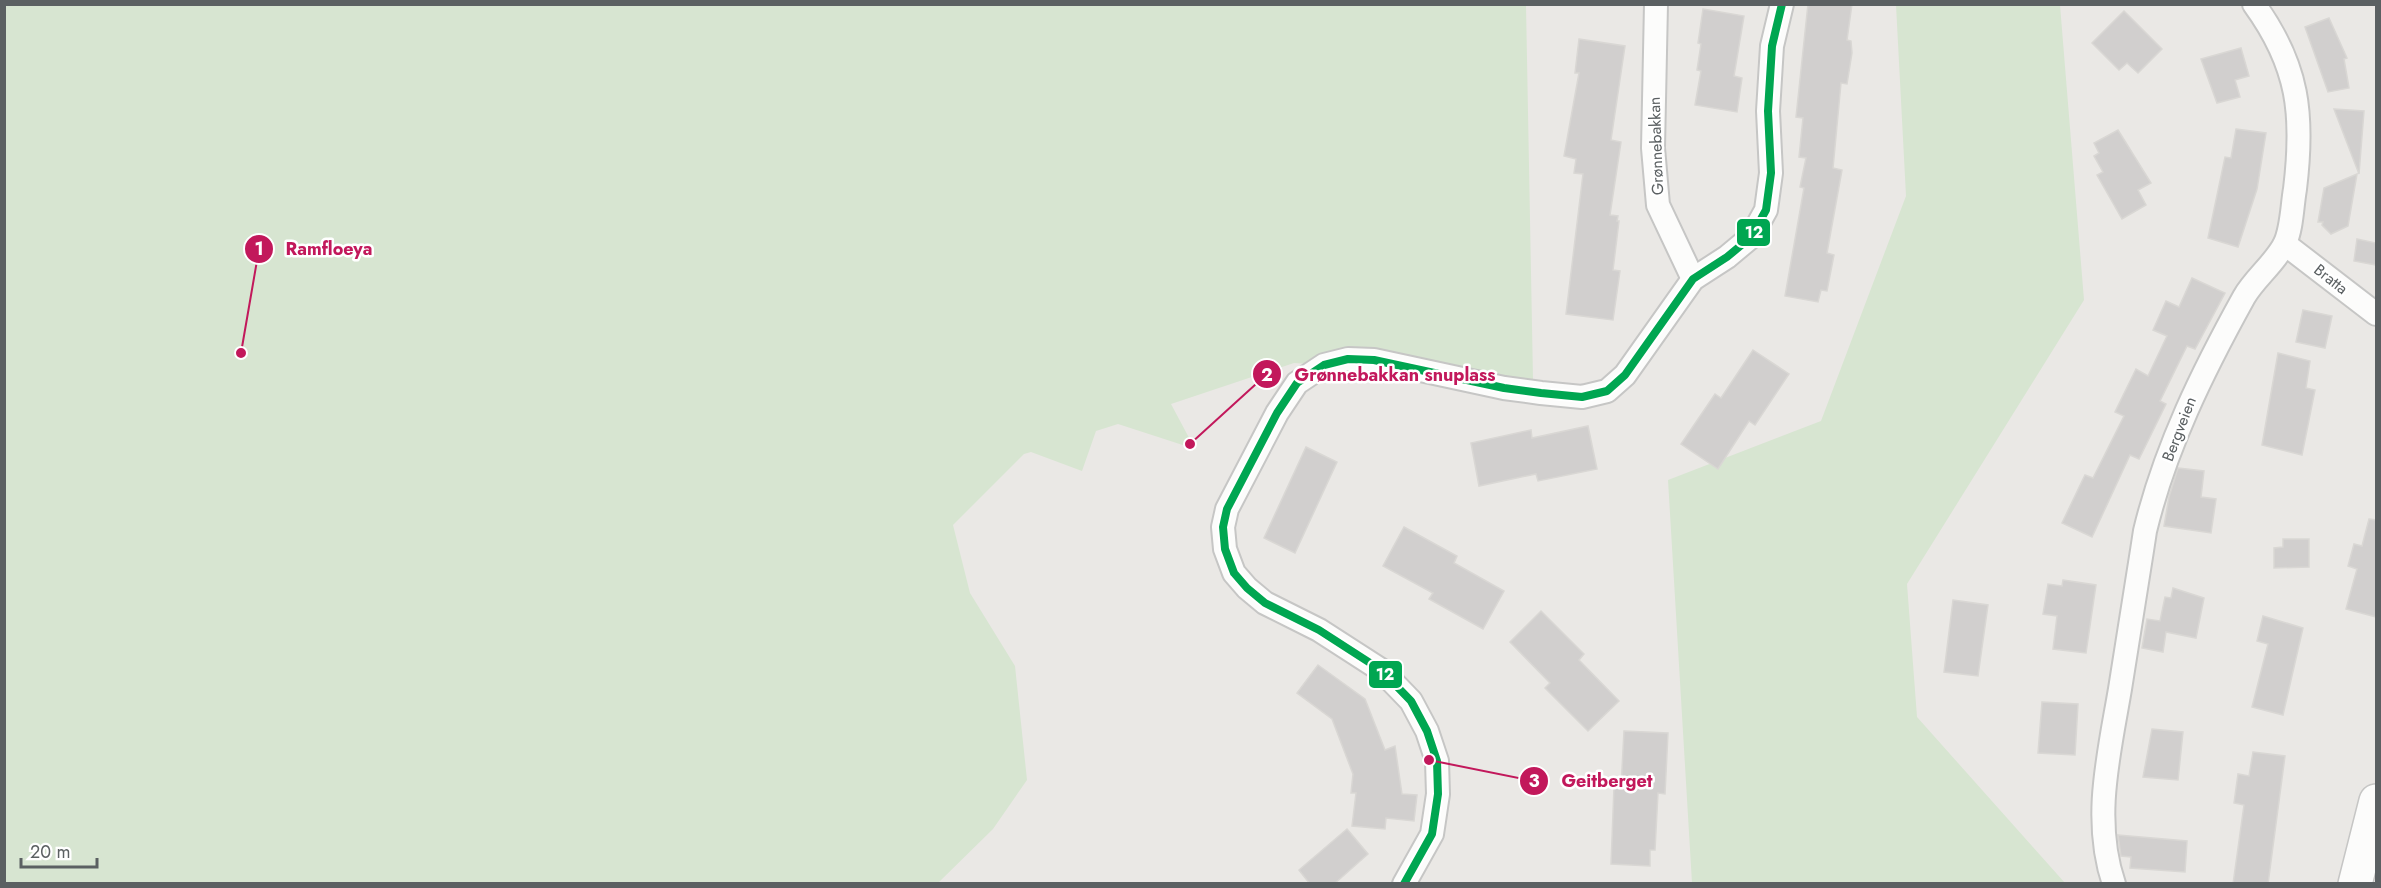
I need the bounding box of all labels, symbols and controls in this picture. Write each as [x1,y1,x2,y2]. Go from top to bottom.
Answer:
street label: Grønnebakkan [1643,96,1669,196]
line badge: 12 [1736,218,1771,247]
text: 12 [1745,221,1763,244]
callout: Ramfloeya [244,231,384,267]
text: 1 [254,236,264,262]
text: Ramfloeya [286,236,372,262]
street label: Bratta [2309,258,2353,300]
callout: Grønnebakkan snuplass [1252,356,1507,392]
text: 2 [1261,362,1273,388]
text: Grønnebakkan snuplass [1295,362,1495,388]
street label: Bergveien [2156,393,2202,465]
line badge: 12 [1368,660,1403,689]
text: 12 [1376,663,1394,686]
callout: Geitberget [1519,763,1665,799]
text: 3 [1528,768,1540,794]
text: Geitberget [1561,768,1653,794]
scale bar [21,831,98,869]
text: 20 m [30,839,70,865]

